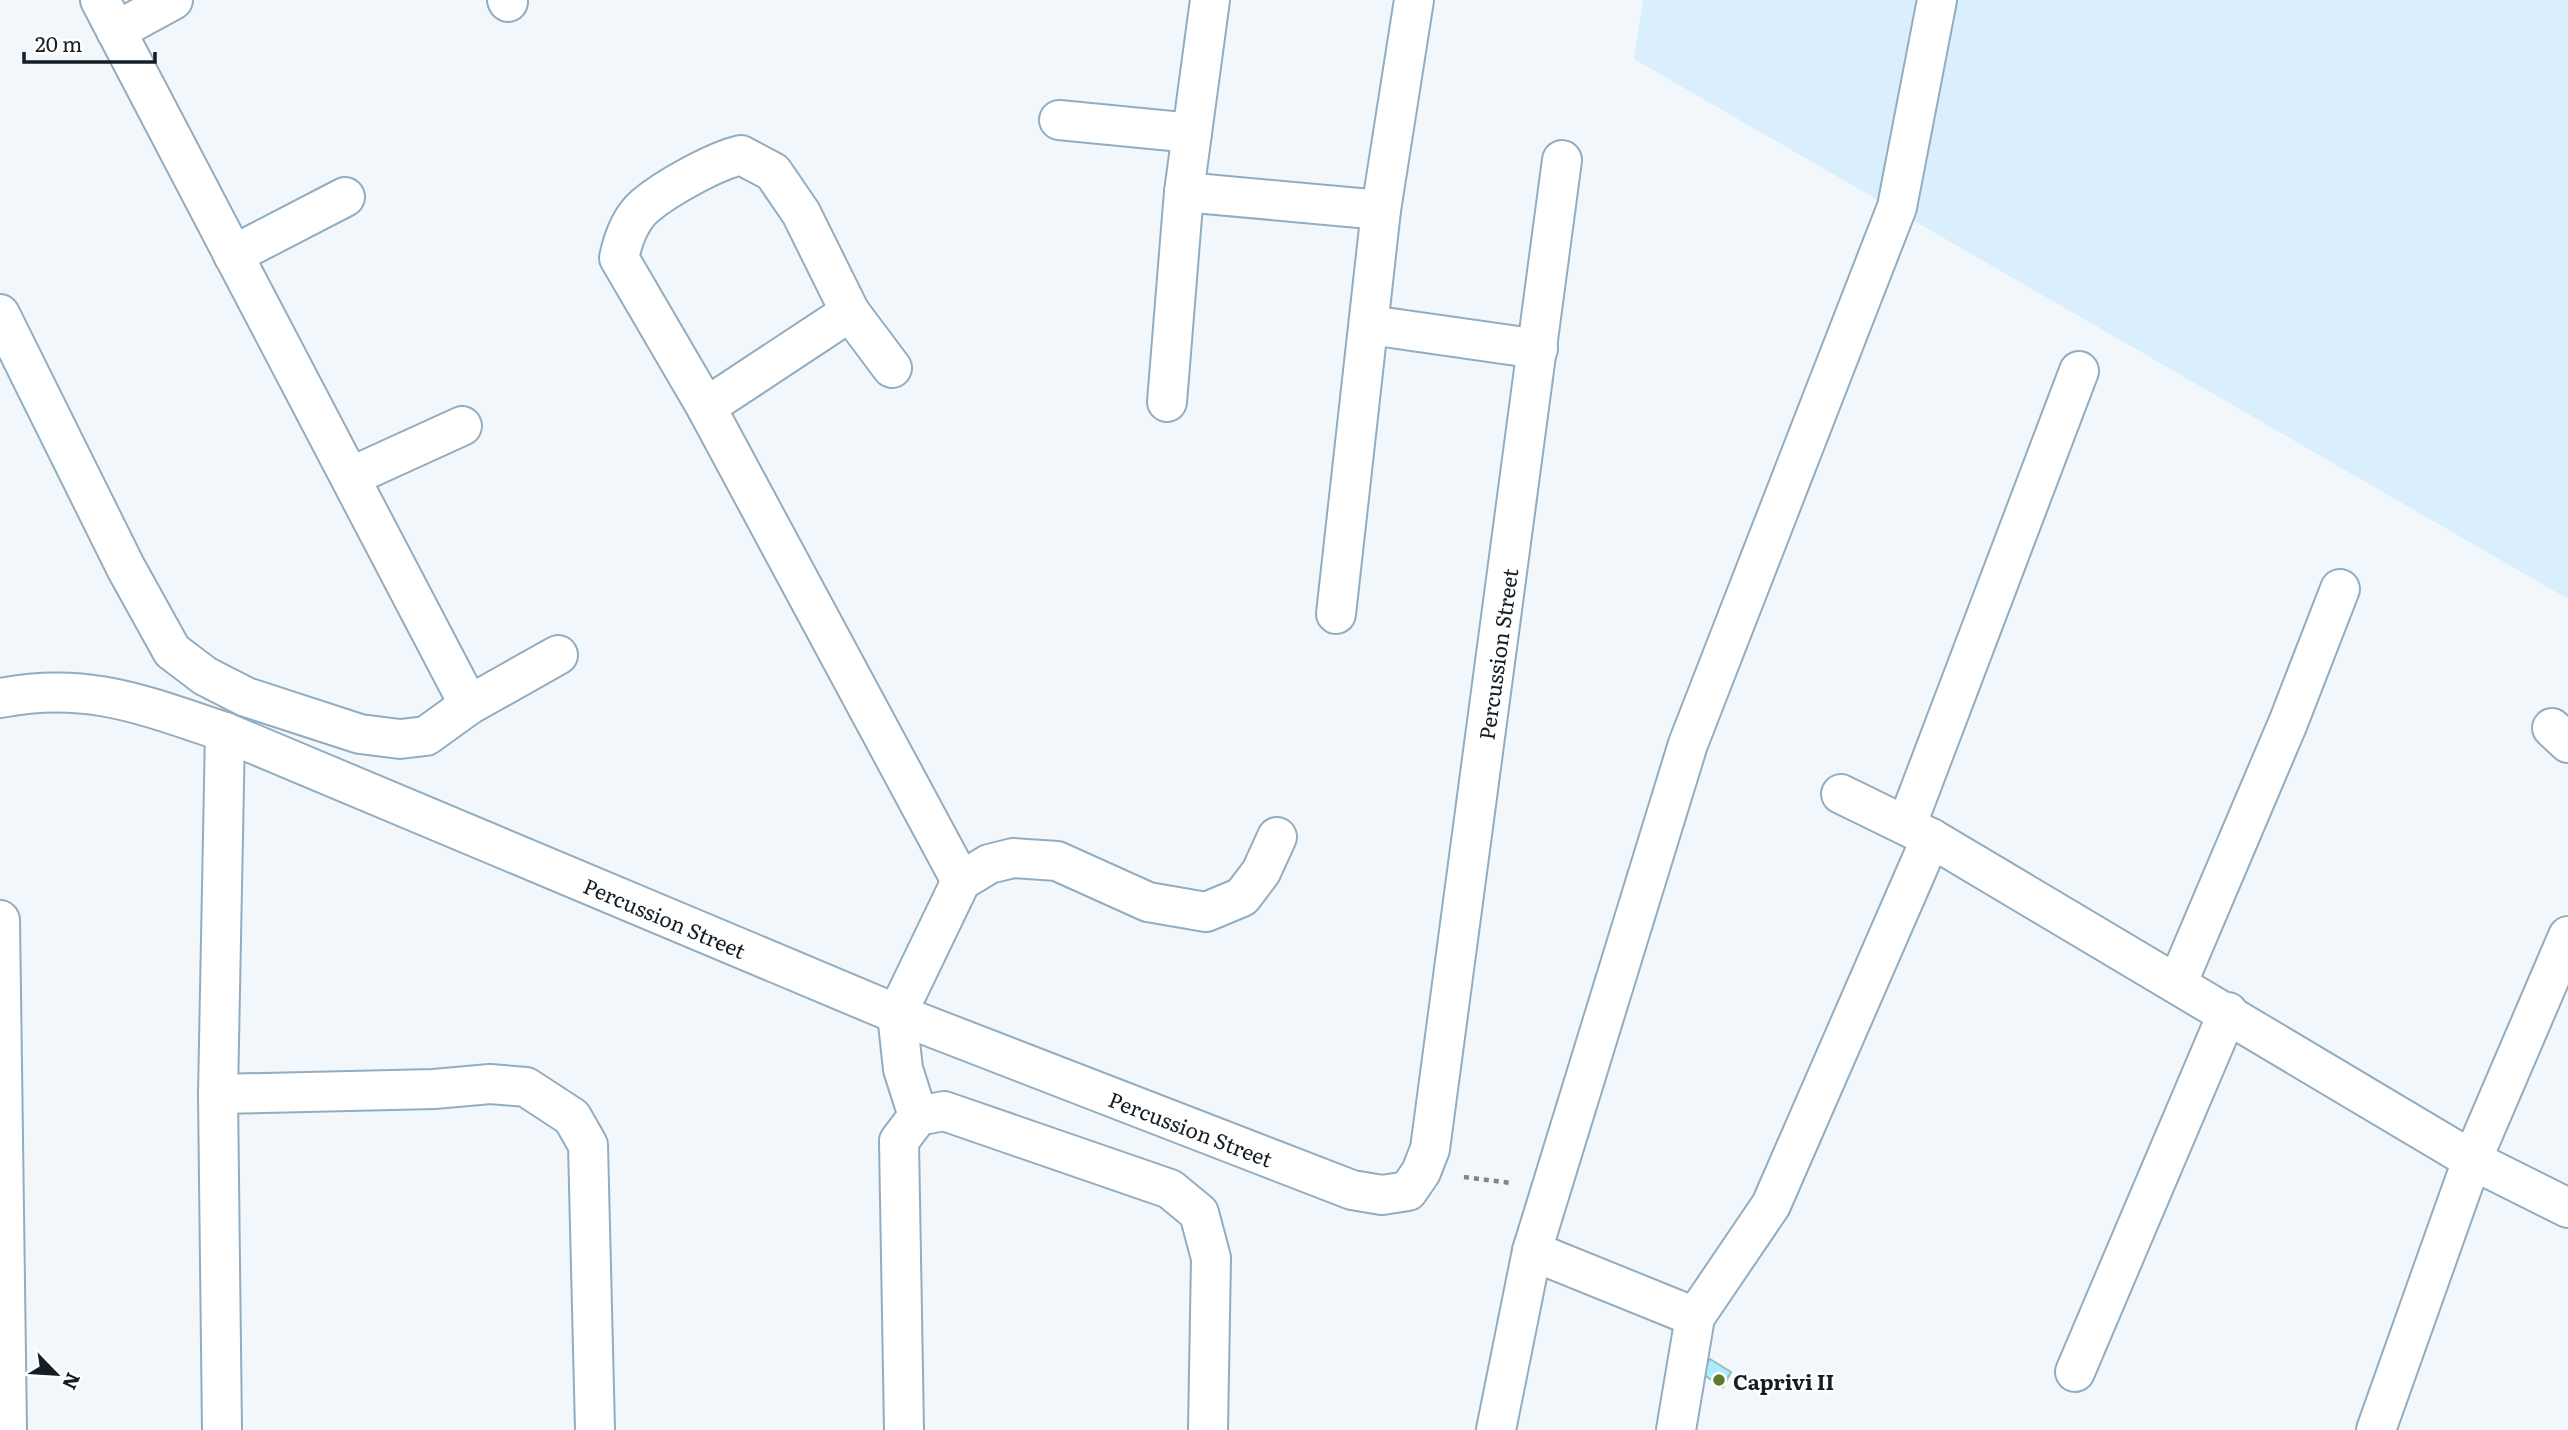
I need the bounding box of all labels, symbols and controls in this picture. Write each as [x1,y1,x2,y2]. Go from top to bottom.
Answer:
scale bar [24,21,156,65]
text: 20 m [35,27,82,58]
street label: Percussion Street [1470,566,1524,742]
street label: Percussion Street [579,869,751,965]
street label: Percussion Street [1105,1083,1278,1174]
north arrow [21,1339,91,1409]
place label: Caprivi II [1733,1365,1834,1396]
text: N [56,1368,88,1395]
marker: Caprivi II [1711,1372,1727,1388]

